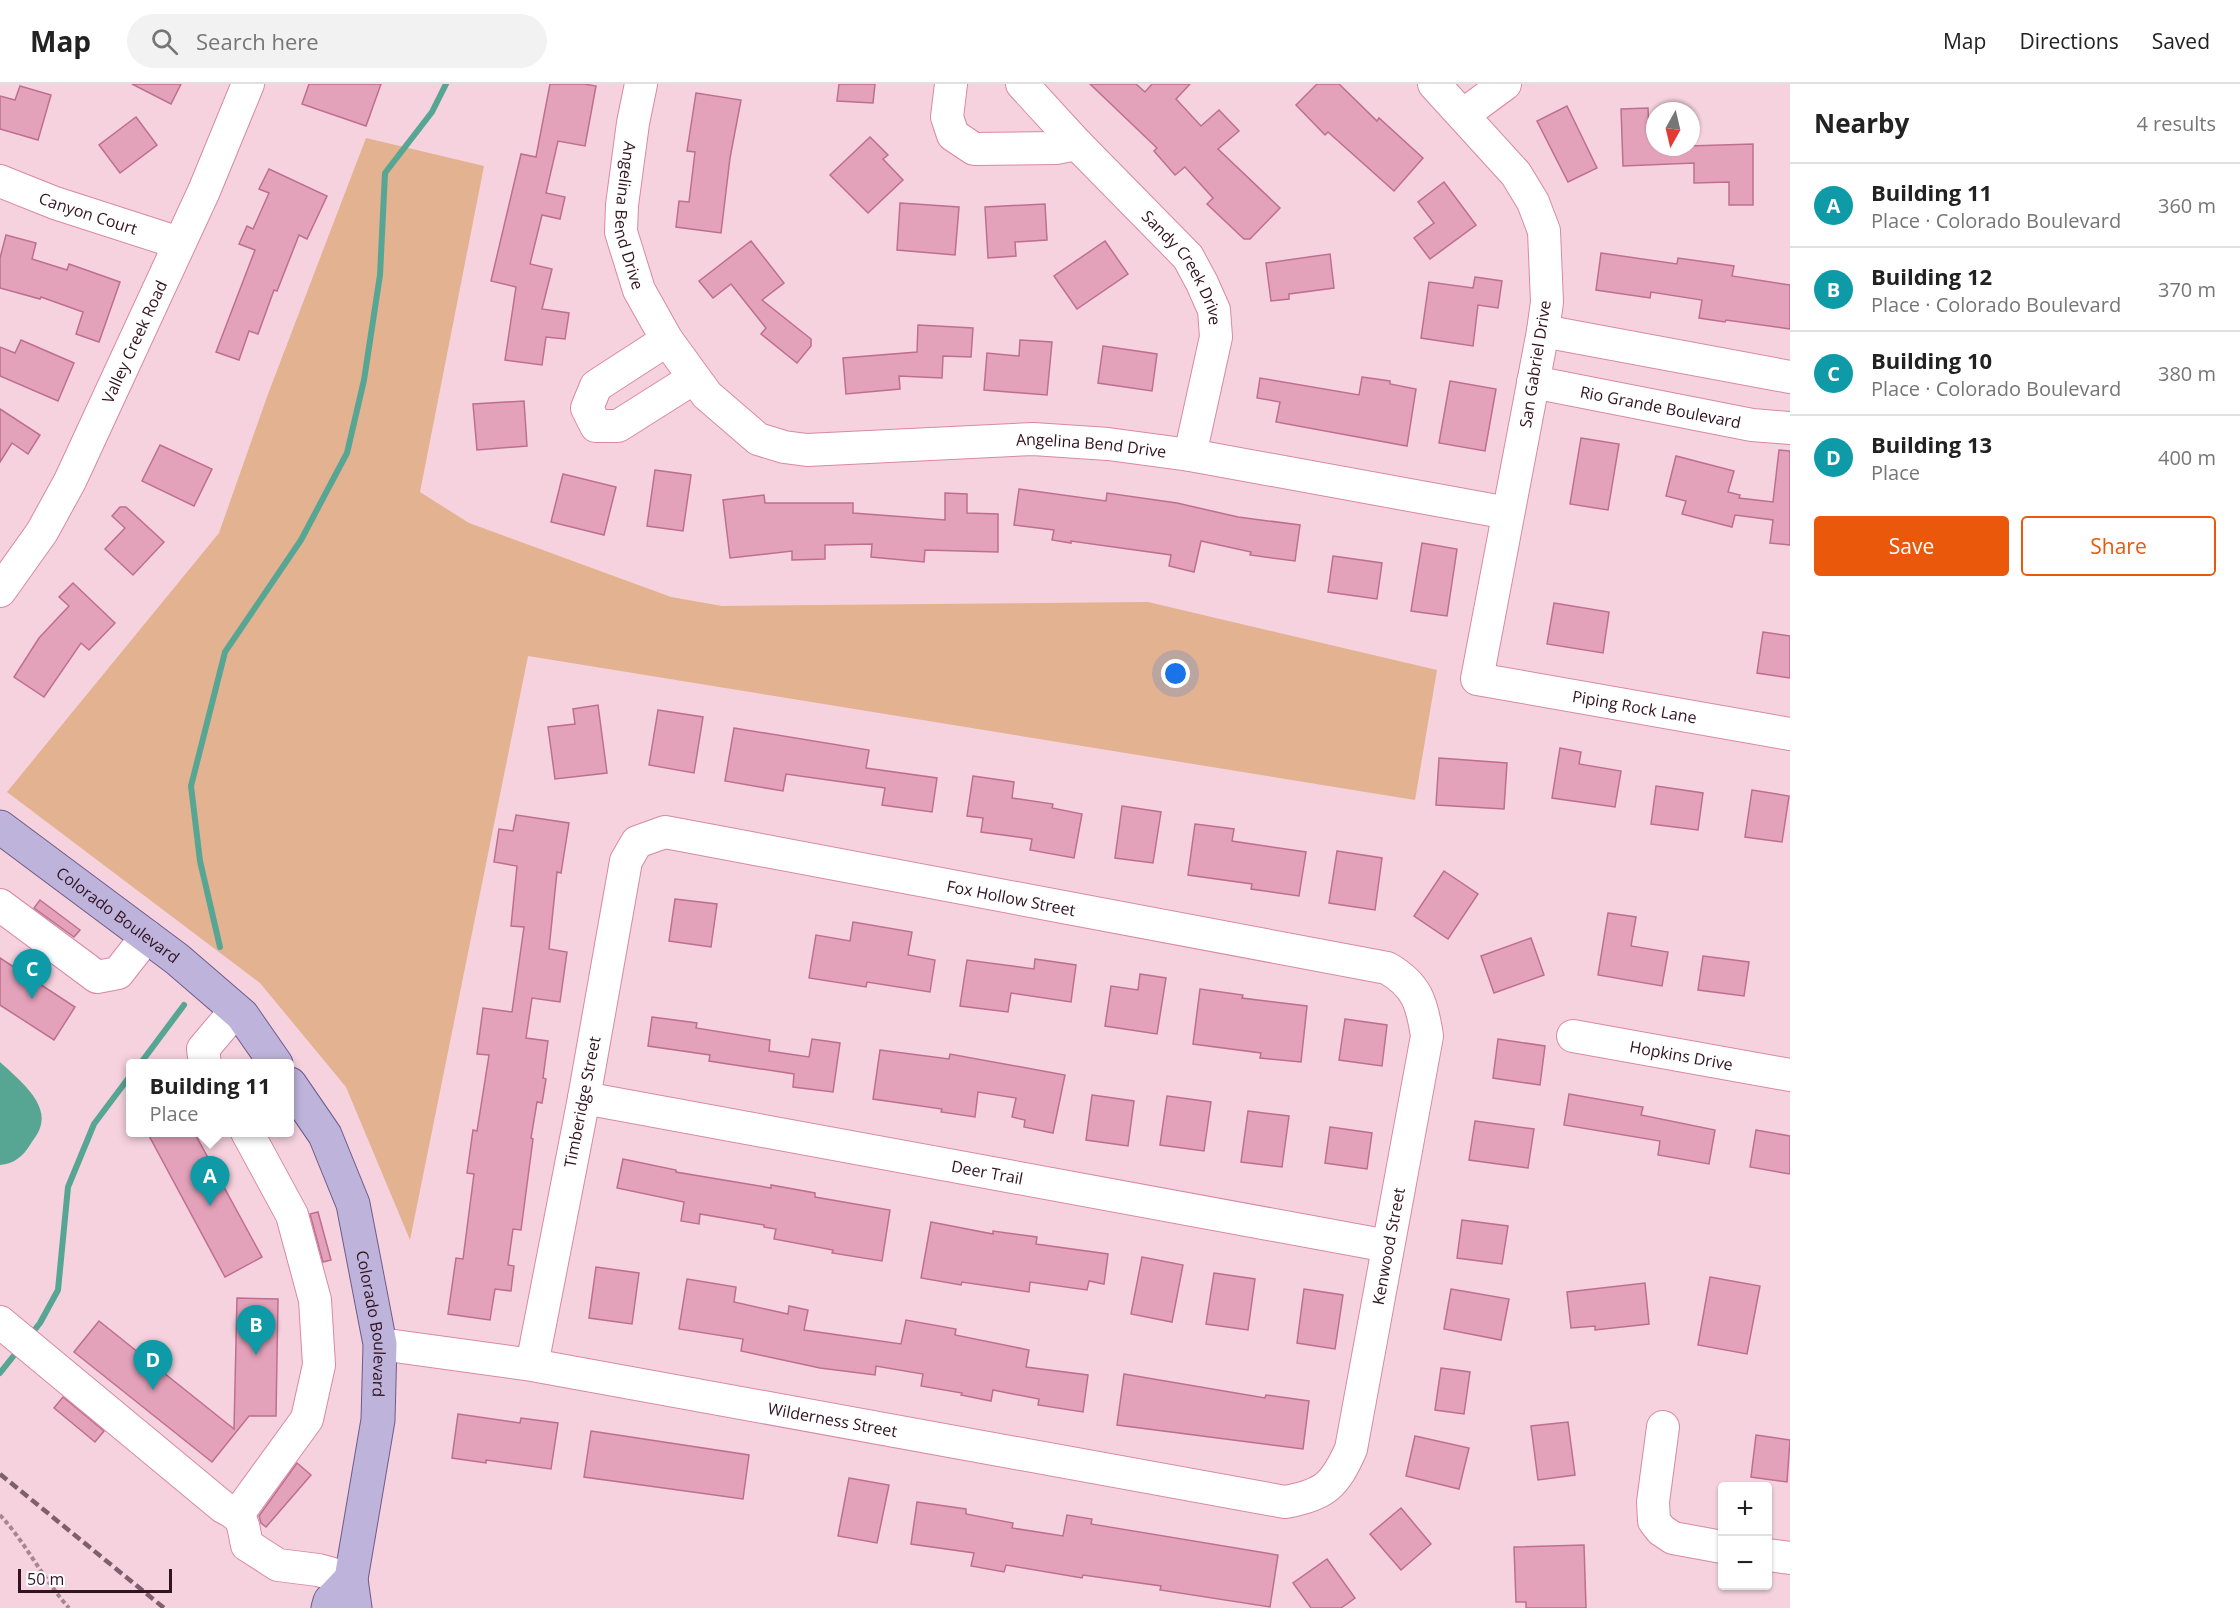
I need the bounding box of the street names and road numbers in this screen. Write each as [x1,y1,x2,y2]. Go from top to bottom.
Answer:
street label: Angelina Bend Drive [610,140,649,292]
street label: Canyon Court [36,187,140,240]
street label: Sandy Creek Drive [1137,205,1226,326]
street label: Valley Creek Road [96,277,172,407]
street label: San Gabriel Drive [1514,299,1556,429]
street label: Rio Grande Boulevard [1578,380,1743,434]
street label: Angelina Bend Drive [1015,428,1168,463]
street label: Piping Rock Lane [1571,685,1698,728]
street label: Colorado Boulevard [52,862,184,968]
street label: Fox Hollow Street [945,875,1078,921]
street label: Timberidge Street [558,1034,606,1170]
street label: Hopkins Drive [1628,1035,1735,1076]
street label: Deer Trail [950,1155,1025,1190]
street label: Kenwood Street [1367,1186,1410,1307]
street label: Colorado Boulevard [351,1249,391,1398]
street label: Wilderness Street [766,1397,899,1442]

